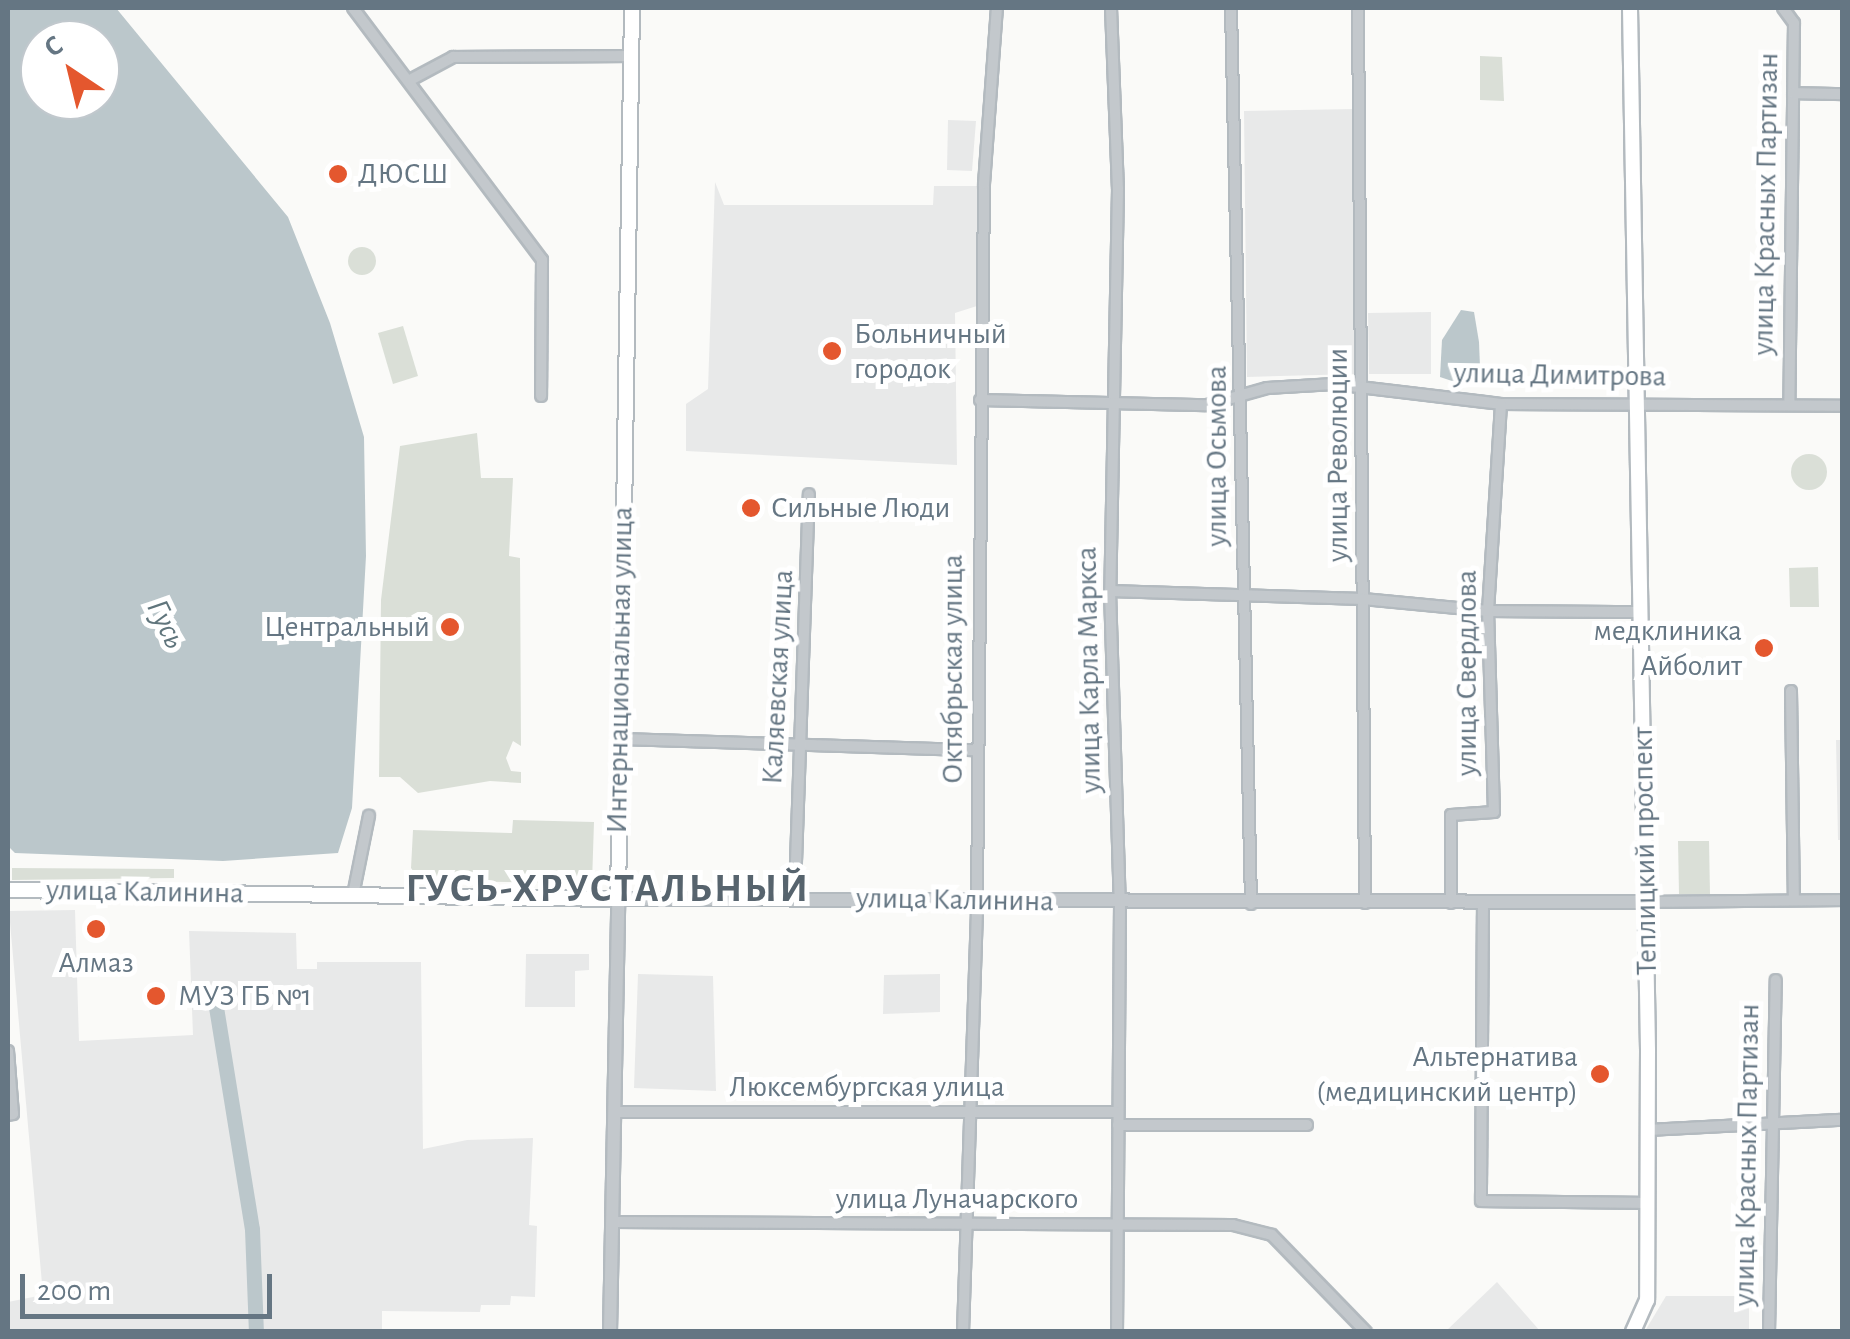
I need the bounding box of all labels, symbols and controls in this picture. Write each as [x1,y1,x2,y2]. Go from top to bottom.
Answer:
north arrow [20,20,120,120]
text: С [40,31,68,63]
street label: улица Красных Партизан [1745,52,1787,356]
place label: ДЮСШ [358,156,449,192]
marker: ДЮСШ [327,163,349,185]
place label: Больничный городок [854,316,1007,386]
marker: Больничный городок [819,338,845,364]
street label: улица Революции [1320,348,1356,562]
street label: улица Димитрова [1453,355,1667,395]
street label: улица Осьмова [1199,365,1235,547]
place label: Сильные Люди [771,490,950,526]
marker: Сильные Люди [740,497,762,519]
street label: Интернациональная улица [599,506,641,834]
street label: улица Карла Маркса [1069,546,1109,794]
street label: Октябрьская улица [935,554,971,784]
street label: Каляевская улица [754,569,802,785]
street label: улица Свердлова [1449,570,1485,776]
water label: Гусь [138,593,194,655]
place label: Центральный [264,609,430,645]
place label: медклиника Айболит [1594,613,1742,684]
marker: Центральный [439,616,461,638]
marker: медклиника Айболит [1751,635,1777,661]
street label: Теплицкий проспект [1625,727,1665,975]
district label: ГУСЬ-ХРУСТАЛЬНЫЙ [405,865,811,913]
street label: улица Калинина [46,872,244,912]
street label: улица Калинина [856,880,1054,920]
marker: Алмаз [85,918,107,940]
place label: Алмаз [58,945,134,981]
place label: МУЗ ГБ №1 [178,978,312,1014]
marker: МУЗ ГБ №1 [143,983,169,1009]
street label: улица Красных Партизан [1726,1003,1768,1307]
place label: Альтернатива (медицинский центр) [1316,1039,1578,1110]
marker: Альтернатива (медицинский центр) [1587,1061,1613,1087]
street label: Люксембургская улица [729,1069,1005,1105]
street label: улица Луначарского [836,1181,1078,1217]
scale bar [25,1254,278,1316]
text: 200 m [37,1276,111,1306]

